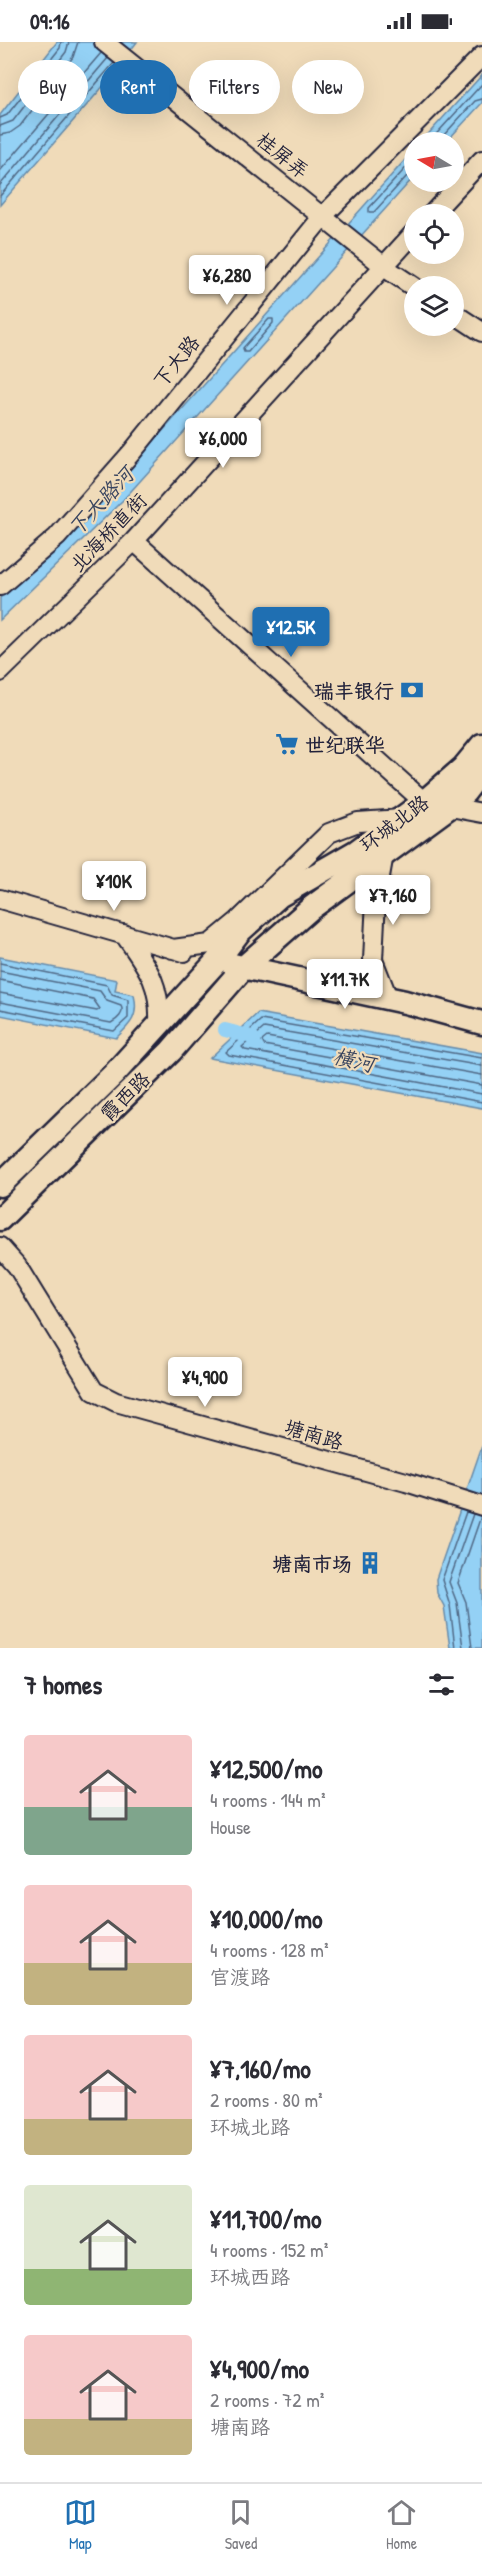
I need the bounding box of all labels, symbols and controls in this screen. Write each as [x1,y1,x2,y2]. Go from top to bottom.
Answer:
text: 09:16 [30,6,70,36]
chip: Buy [18,60,88,114]
chip: Rent [100,60,177,114]
chip: Filters [189,60,280,114]
chip: New [292,60,364,114]
street label: 桂屏弄 [251,126,315,184]
north arrow [404,132,464,192]
map controls [404,132,464,336]
button: locate [404,204,464,264]
pin: ¥6,280 [178,255,276,306]
text: ¥6,280 [203,261,251,288]
button: layers [404,276,464,336]
street label: 下大路 [147,328,206,393]
pin: ¥6,000 [174,418,272,469]
text: ¥6,000 [199,424,247,451]
water label: 下大路河 [62,458,142,542]
street label: 北海桥直街 [64,487,152,577]
pin: ¥12.5K [242,607,340,658]
text: ¥12.5K [266,613,316,640]
place label: 瑞丰银行 [314,677,394,704]
bank icon: 瑞丰银行 [399,677,425,703]
supermarket icon: 世纪联华 [274,731,300,757]
place label: 世纪联华 [305,731,385,758]
street label: 环城北路 [354,788,435,858]
pin: ¥10K [78,861,150,912]
text: ¥10K [96,867,132,894]
pin: ¥7,160 [344,875,442,926]
text: ¥7,160 [369,881,417,908]
pin: ¥11.7K [296,959,394,1010]
text: ¥11.7K [321,965,369,992]
water label: 横河 [330,1041,381,1080]
street label: 霞西路 [94,1065,156,1127]
pin: ¥4,900 [156,1357,254,1408]
text: ¥4,900 [182,1363,228,1390]
street label: 塘南路 [281,1413,348,1456]
place label: 塘南市场 [272,1550,352,1577]
building icon: 塘南市场 [357,1550,383,1576]
text: 7 homes [24,1667,102,1702]
icon: filters [425,1668,458,1701]
text: ¥12,500/mo [210,1751,322,1786]
icon: home [72,1759,144,1831]
text: 4 rooms · 144 m² [210,1786,325,1813]
text: House [210,1813,251,1840]
text: ¥10,000/mo [210,1901,323,1936]
icon: home [72,1909,144,1981]
text: 4 rooms · 128 m² [210,1936,329,1963]
text: 官渡路 [210,1963,270,1990]
text: ¥7,160/mo [210,2051,311,2086]
icon: home [72,2059,144,2131]
text: 2 rooms · 80 m² [210,2086,323,2113]
text: 环城北路 [210,2113,290,2140]
text: ¥11,700/mo [210,2201,322,2236]
icon: home [72,2209,144,2281]
text: 4 rooms · 152 m² [210,2236,328,2263]
text: 环城西路 [210,2263,290,2290]
text: ¥4,900/mo [210,2351,309,2386]
icon: home [72,2359,144,2431]
text: 2 rooms · 72 m² [210,2386,324,2413]
text: 塘南路 [210,2413,270,2440]
tab: Map [64,2496,97,2554]
tab: Saved [224,2496,257,2554]
tab: Home [385,2496,418,2554]

